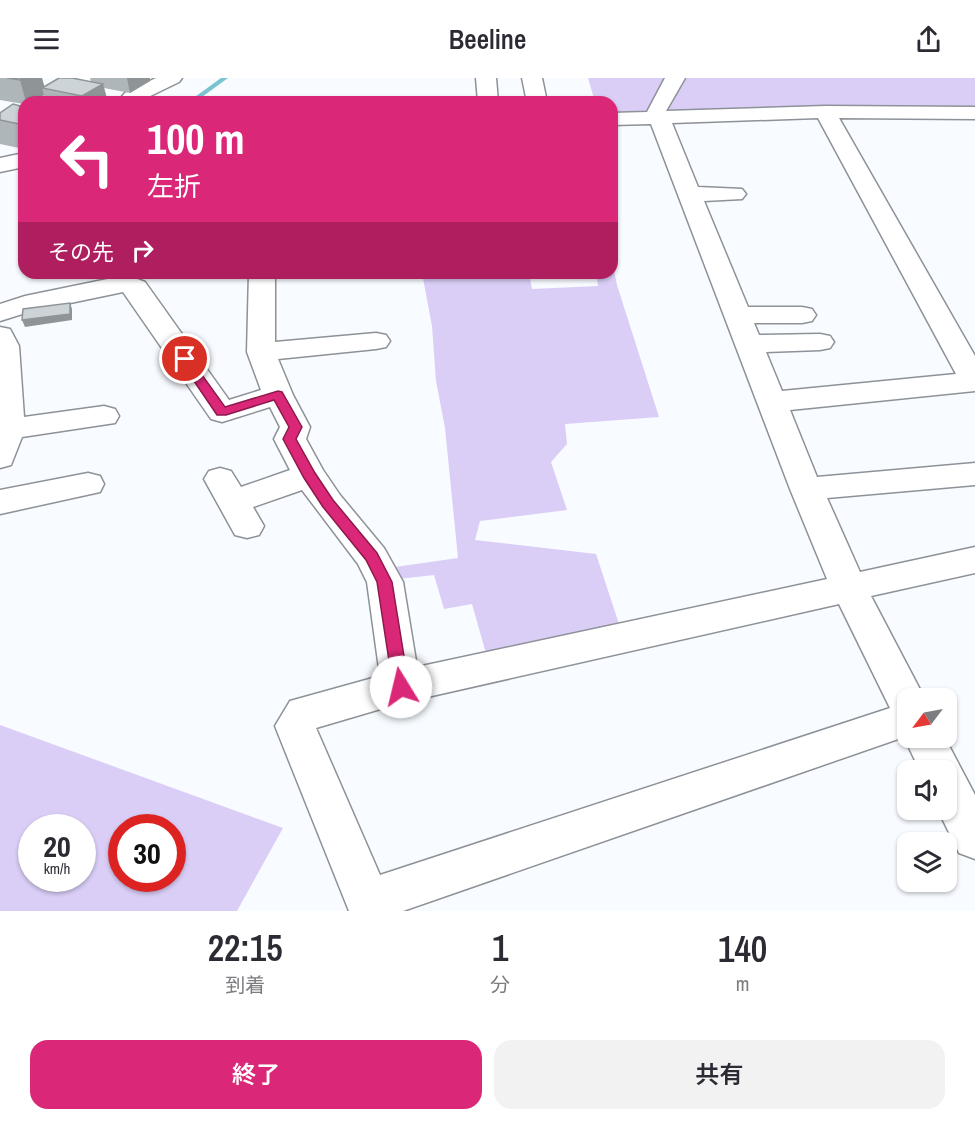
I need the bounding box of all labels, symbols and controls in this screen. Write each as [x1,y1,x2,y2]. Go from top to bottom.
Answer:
text: Beeline [449,21,526,57]
icon: menu [30,23,63,56]
icon: share [912,23,945,56]
text: 100 m [147,111,245,167]
icon: left [48,120,126,198]
text: 左折 [147,168,201,204]
icon: right [126,234,159,267]
text: その先 [48,237,114,267]
pin [159,333,210,384]
icon: arrive [168,342,201,375]
position arrow [369,655,433,719]
north arrow [897,688,957,748]
map controls [897,688,957,892]
button: sound [897,760,957,820]
speed limit sign: 30 [108,814,186,892]
text: 20 [43,826,71,866]
button: layers [897,832,957,892]
text: km/h [44,858,70,879]
text: 22:15 [208,924,283,972]
text: 1 [492,924,509,972]
text: 140 [718,925,767,973]
text: m [736,970,749,997]
text: 到着 [225,971,265,998]
text: 分 [490,971,510,998]
button: 終了 [30,1040,482,1109]
button: 共有 [494,1040,945,1109]

